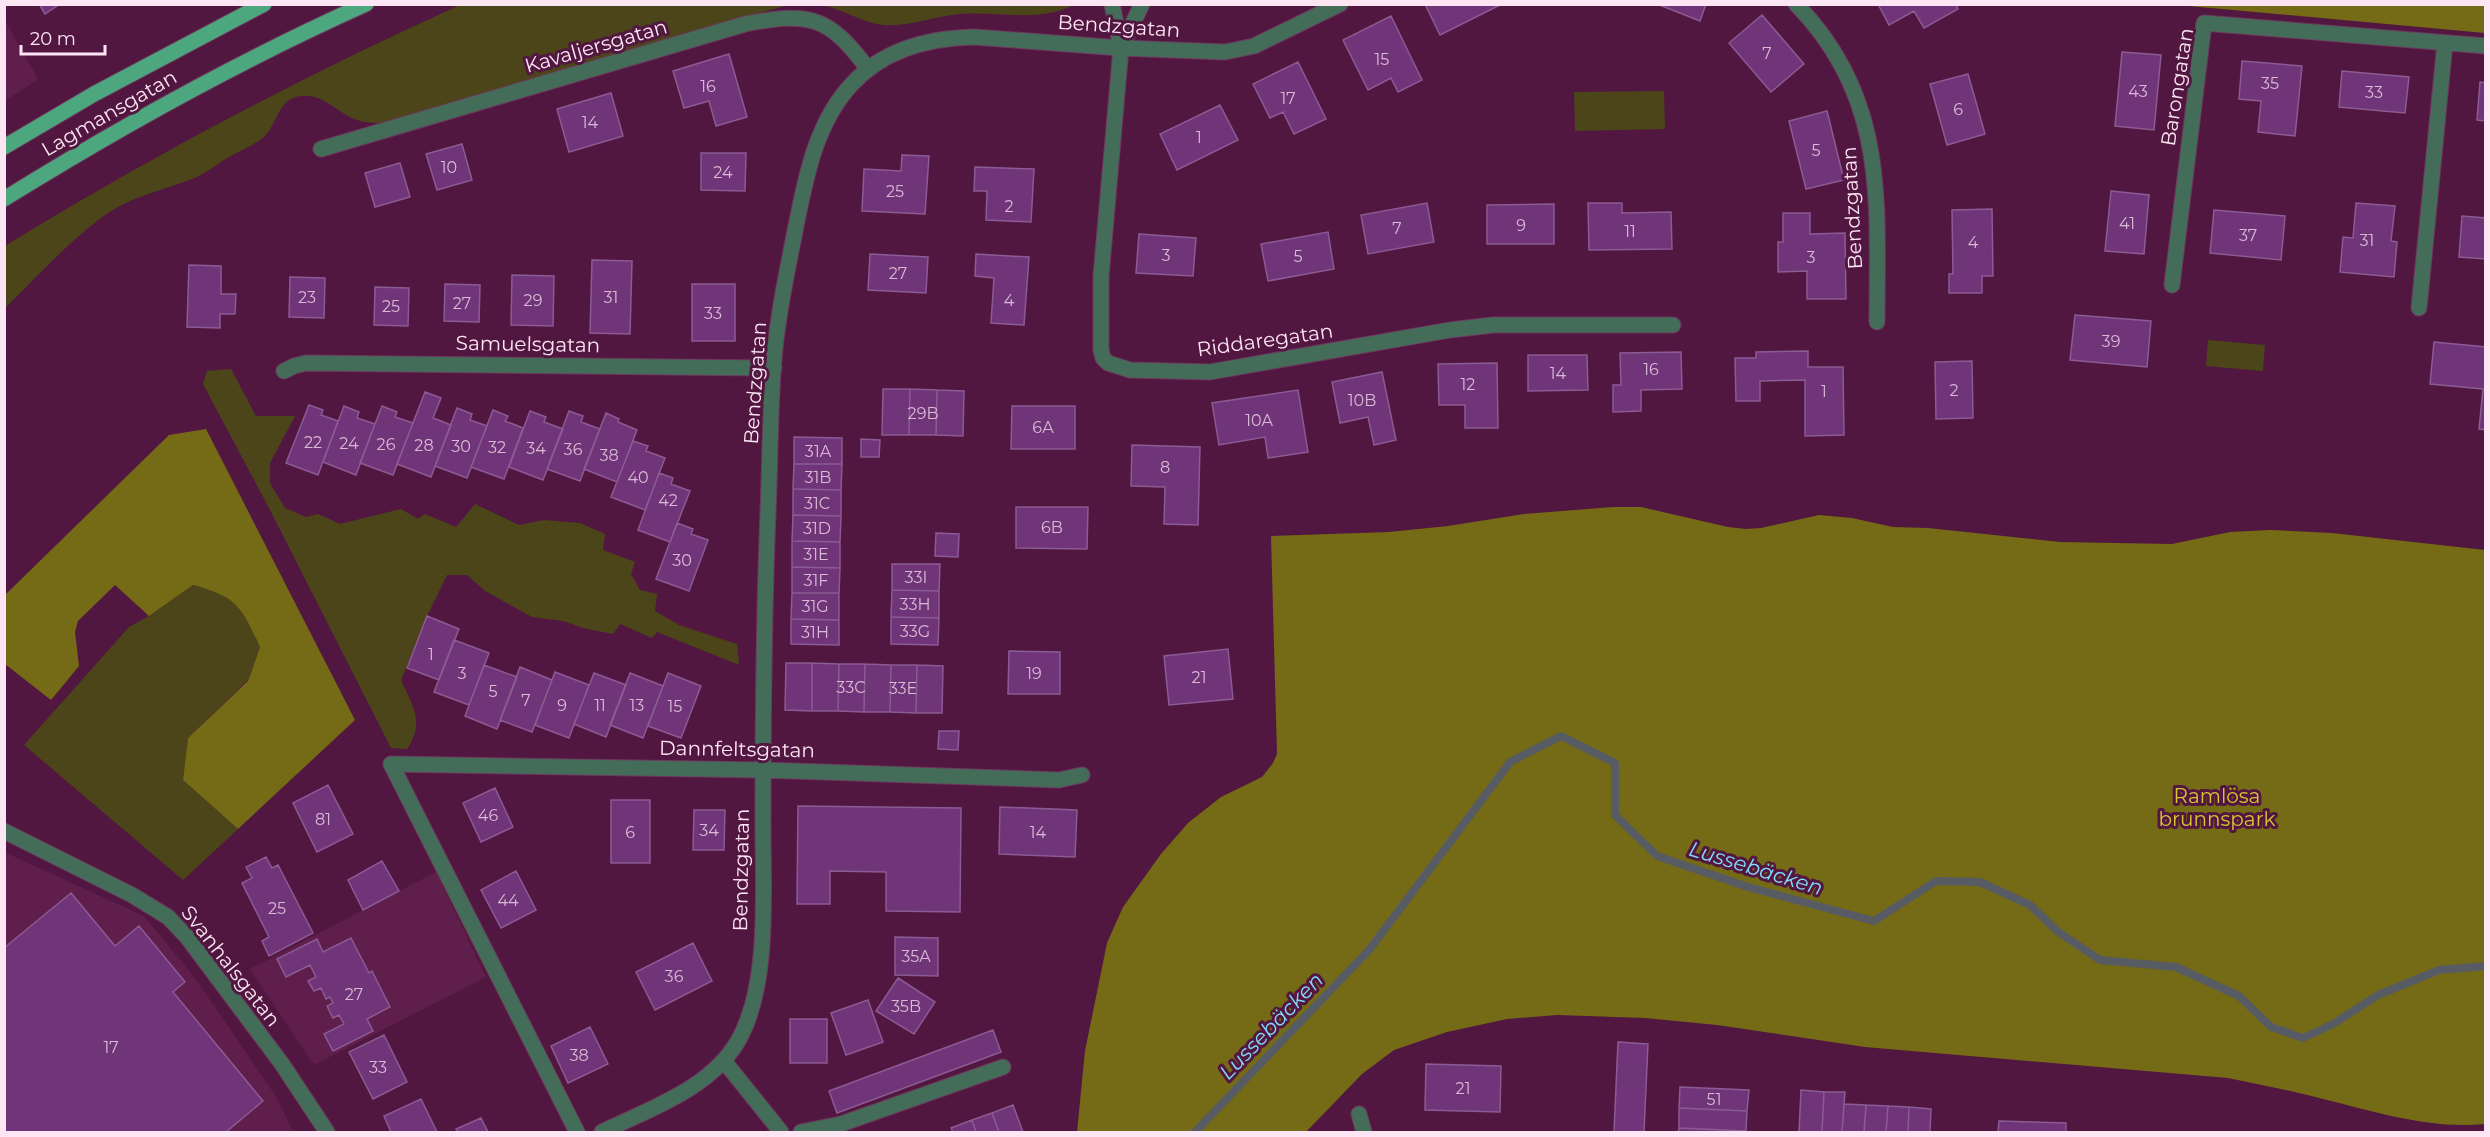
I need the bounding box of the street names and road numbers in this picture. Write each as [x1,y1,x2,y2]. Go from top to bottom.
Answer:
street label: Bendzgatan [1057,10,1181,42]
street label: Kavaljersgatan [522,14,670,78]
street label: Barongatan [2156,26,2198,148]
street label: Lagmansgatan [37,65,181,161]
street label: Bendzgatan [1837,146,1867,270]
street label: Riddaregatan [1195,319,1335,361]
street label: Bendzgatan [739,321,771,445]
street label: Samuelsgatan [456,331,600,357]
street label: Dannfeltsgatan [659,736,815,762]
street label: Bendzgatan [728,808,754,932]
street label: Svanhalsgatan [176,901,286,1031]

